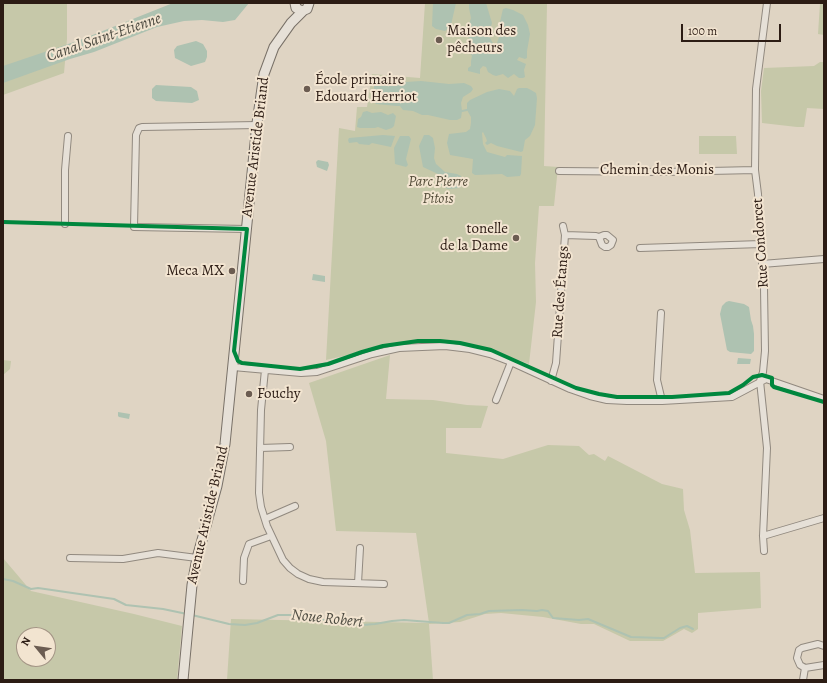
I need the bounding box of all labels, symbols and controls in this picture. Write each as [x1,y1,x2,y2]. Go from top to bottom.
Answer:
water label: Canal Saint-Etienne [44,9,164,67]
scale bar [683,16,783,42]
place label: Maison des pêcheurs [447,22,516,57]
text: 100 m [688,23,717,39]
marker: Maison des pêcheurs [434,35,444,45]
place label: École primaire Edouard Herriot [315,71,417,106]
street label: Avenue Aristide Briand [238,76,274,218]
marker: École primaire Edouard Herriot [302,84,312,94]
street label: Chemin des Monis [600,161,714,179]
park label: Parc Pierre Pitois [408,173,468,208]
street label: Rue Condorcet [749,197,773,289]
place label: tonelle de la Dame [440,220,508,255]
marker: tonelle de la Dame [511,233,521,243]
street label: Rue des Étangs [549,245,573,339]
place label: Meca MX [166,262,224,280]
marker: Meca MX [227,266,237,276]
place label: Fouchy [257,385,300,403]
marker: Fouchy [244,389,254,399]
street label: Avenue Aristide Briand [183,444,233,586]
water label: Noue Robert [290,606,364,632]
north arrow [16,627,56,667]
text: N [17,634,34,649]

